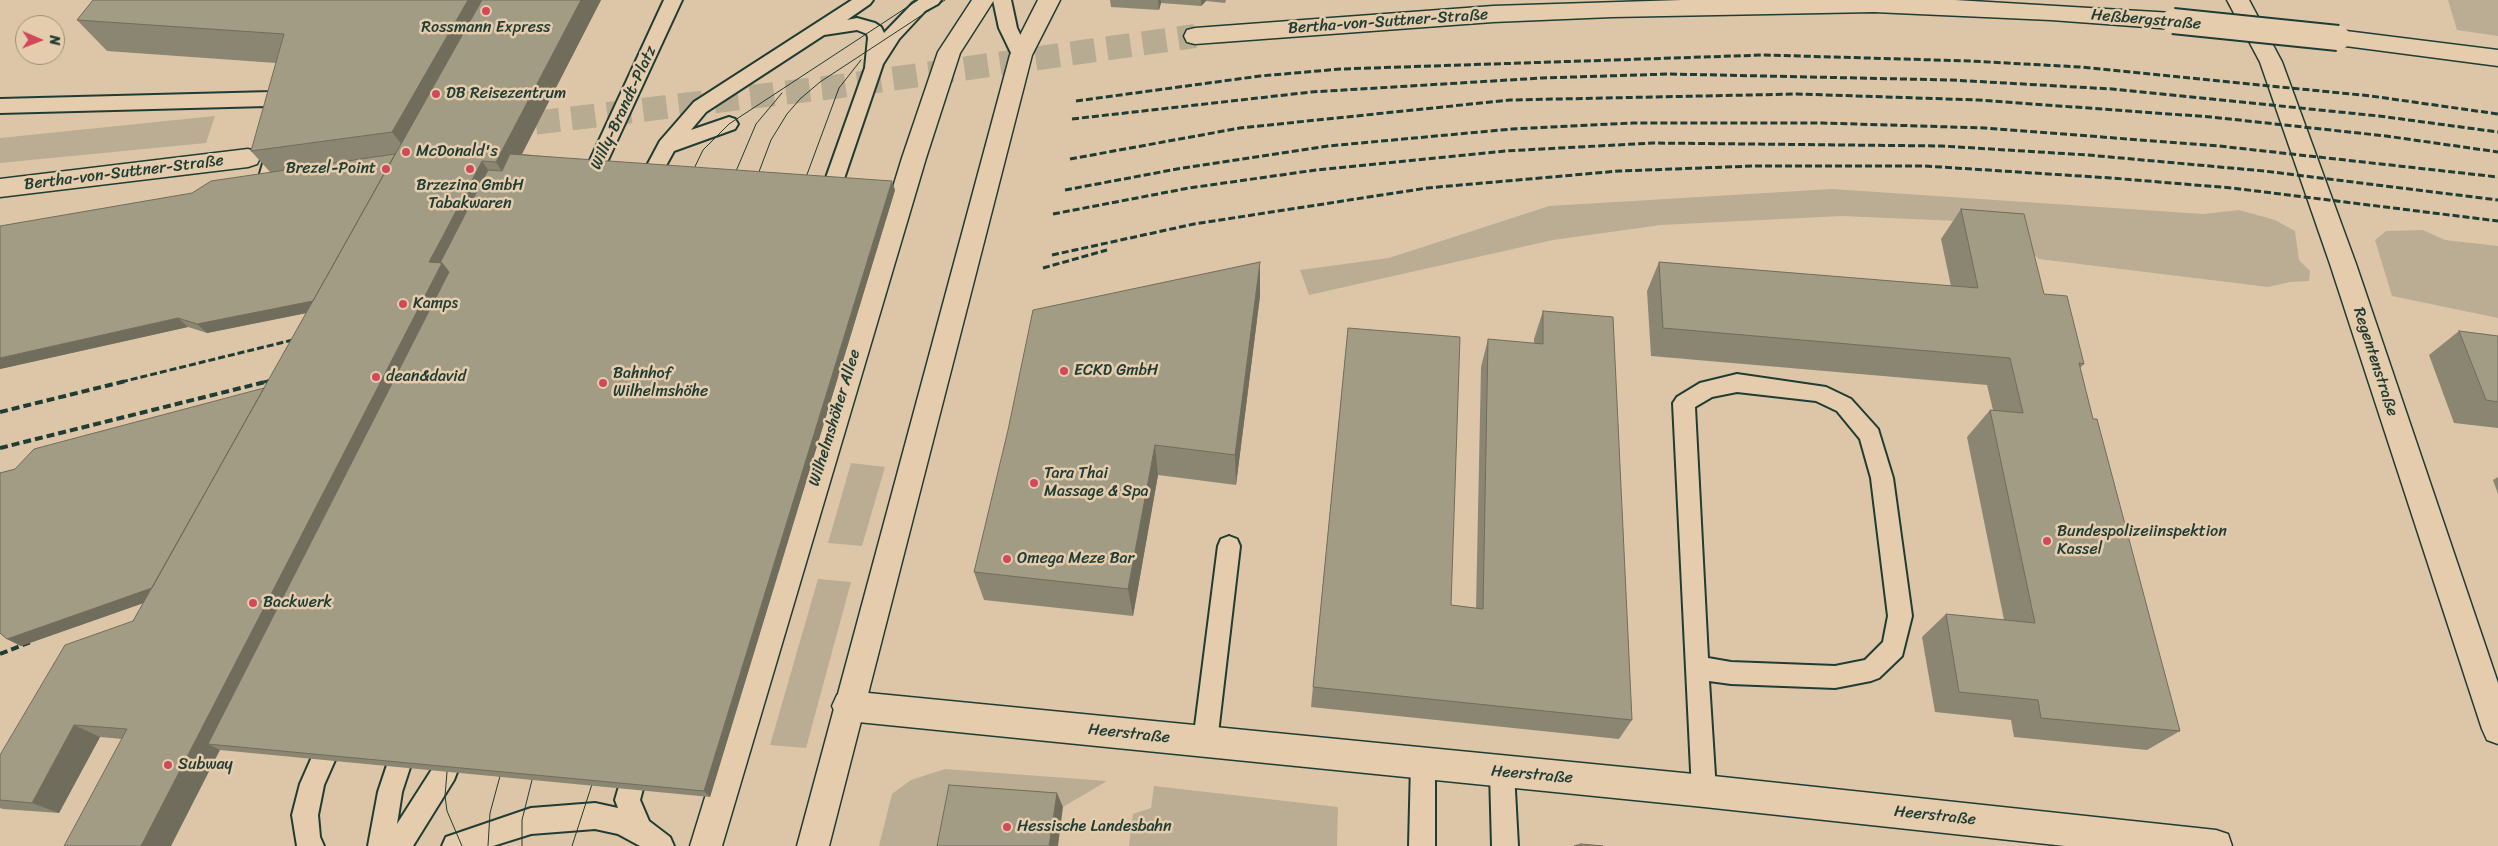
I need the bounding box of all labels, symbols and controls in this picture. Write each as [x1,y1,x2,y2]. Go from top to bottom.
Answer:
marker: Rossmann Express [480,5,492,17]
street label: Bertha-von-Suttner-Straße [1287,5,1489,39]
street label: Heßbergstraße [2090,6,2202,34]
north arrow [15,15,65,65]
place label: Rossmann Express [421,18,551,38]
text: N [42,35,67,45]
street label: Willy-Brandt-Platz [587,43,661,173]
place label: DB Reisezentrum [446,84,566,104]
marker: DB Reisezentrum [430,88,442,100]
place label: McDonald's [416,142,498,162]
marker: McDonald's [400,146,412,158]
street label: Bertha-von-Suttner-Straße [23,151,225,195]
place label: Brezel-Point [286,159,376,179]
marker: Brezel-Point [380,163,392,175]
marker: Brzezina GmbH Tabakwaren [464,163,476,175]
place label: Brzezina GmbH Tabakwaren [416,176,524,214]
place label: Kamps [413,294,458,314]
marker: Kamps [397,298,409,310]
street label: Regentenstraße [2348,305,2402,419]
street label: Wilhelmshöher Allee [805,347,865,489]
place label: ECKD GmbH [1074,361,1158,381]
place label: Bahnhof Wilhelmshöhe [613,364,708,402]
marker: ECKD GmbH [1058,365,1070,377]
place label: dean&david [386,367,466,387]
marker: dean&david [370,371,382,383]
marker: Bahnhof Wilhelmshöhe [597,377,609,389]
place label: Tara Thai Massage & Spa [1044,464,1149,502]
marker: Tara Thai Massage & Spa [1028,477,1040,489]
place label: Bundespolizeiinspektion Kassel [2057,522,2227,560]
marker: Bundespolizeiinspektion Kassel [2041,535,2053,547]
place label: Omega Meze Bar [1017,549,1134,569]
marker: Omega Meze Bar [1001,553,1013,565]
place label: Backwerk [263,593,332,613]
marker: Backwerk [247,597,259,609]
street label: Heerstraße [1087,720,1171,748]
place label: Subway [178,755,233,775]
marker: Subway [162,759,174,771]
street label: Heerstraße [1490,762,1574,788]
street label: Heerstraße [1893,802,1977,830]
place label: Hessische Landesbahn [1017,817,1172,837]
marker: Hessische Landesbahn [1001,821,1013,833]

